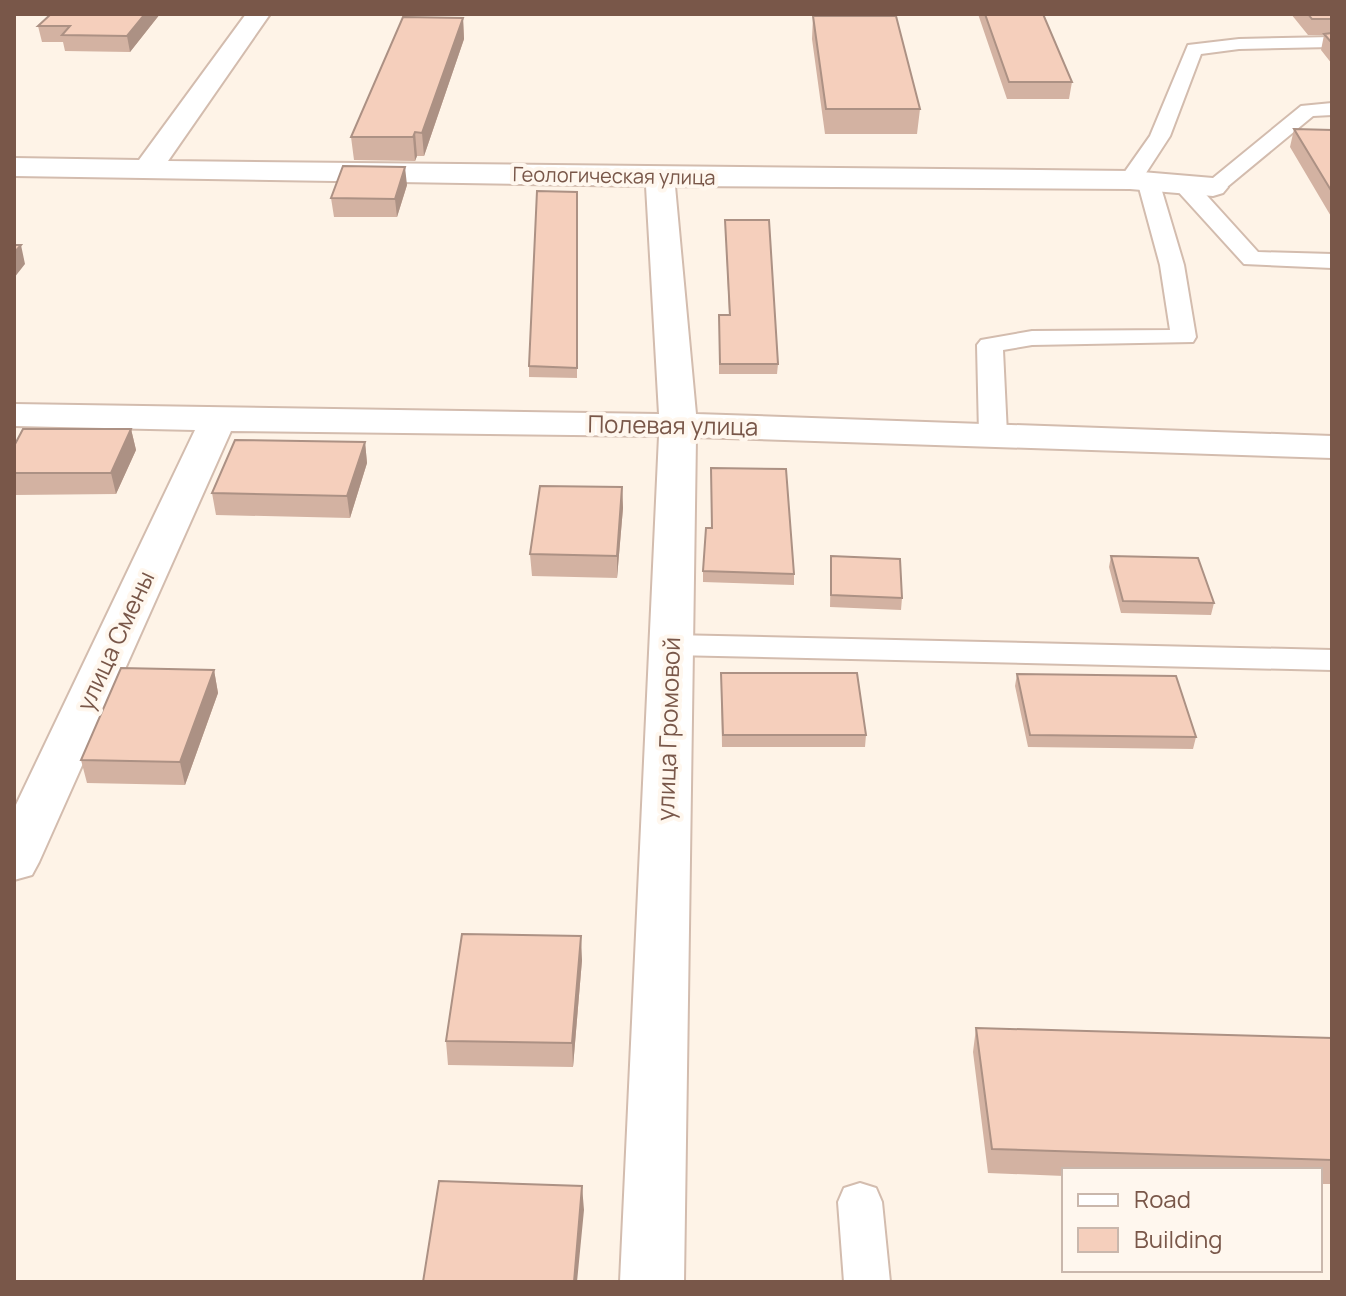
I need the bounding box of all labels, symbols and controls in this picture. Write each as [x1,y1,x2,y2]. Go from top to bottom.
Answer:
street label: Геологическая улица [512,160,716,191]
street label: Полевая улица [587,407,759,442]
street label: улица Смены [68,565,161,716]
street label: улица Громовой [648,636,687,821]
legend [1062,1168,1322,1272]
text: Road [1134,1182,1191,1215]
text: Building [1134,1222,1222,1255]

